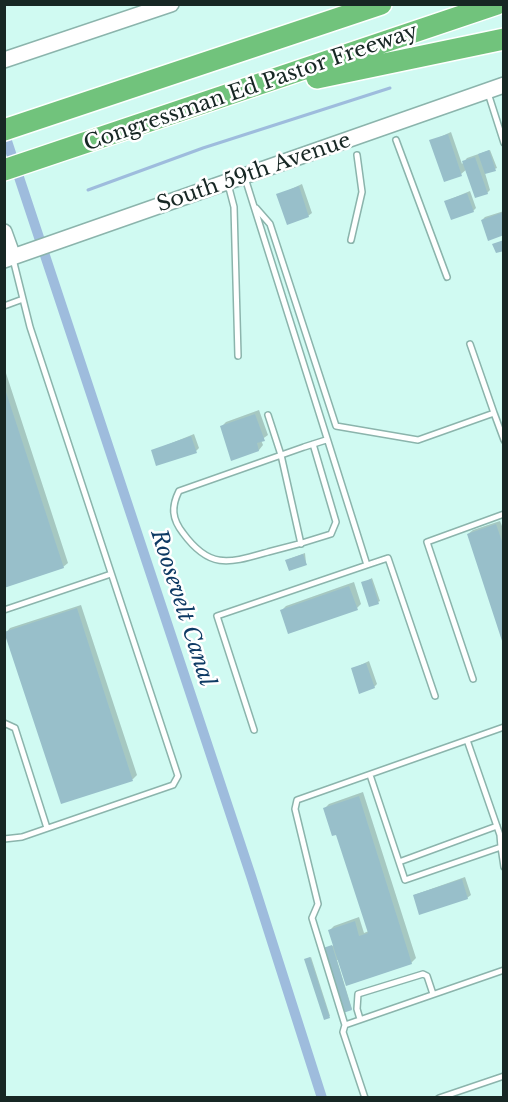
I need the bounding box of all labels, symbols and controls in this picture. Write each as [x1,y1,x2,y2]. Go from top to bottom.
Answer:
street label: Congressman Ed Pastor Freeway [81,19,421,157]
street label: South 59th Avenue [154,128,354,218]
water label: Roosevelt Canal [144,526,220,690]

